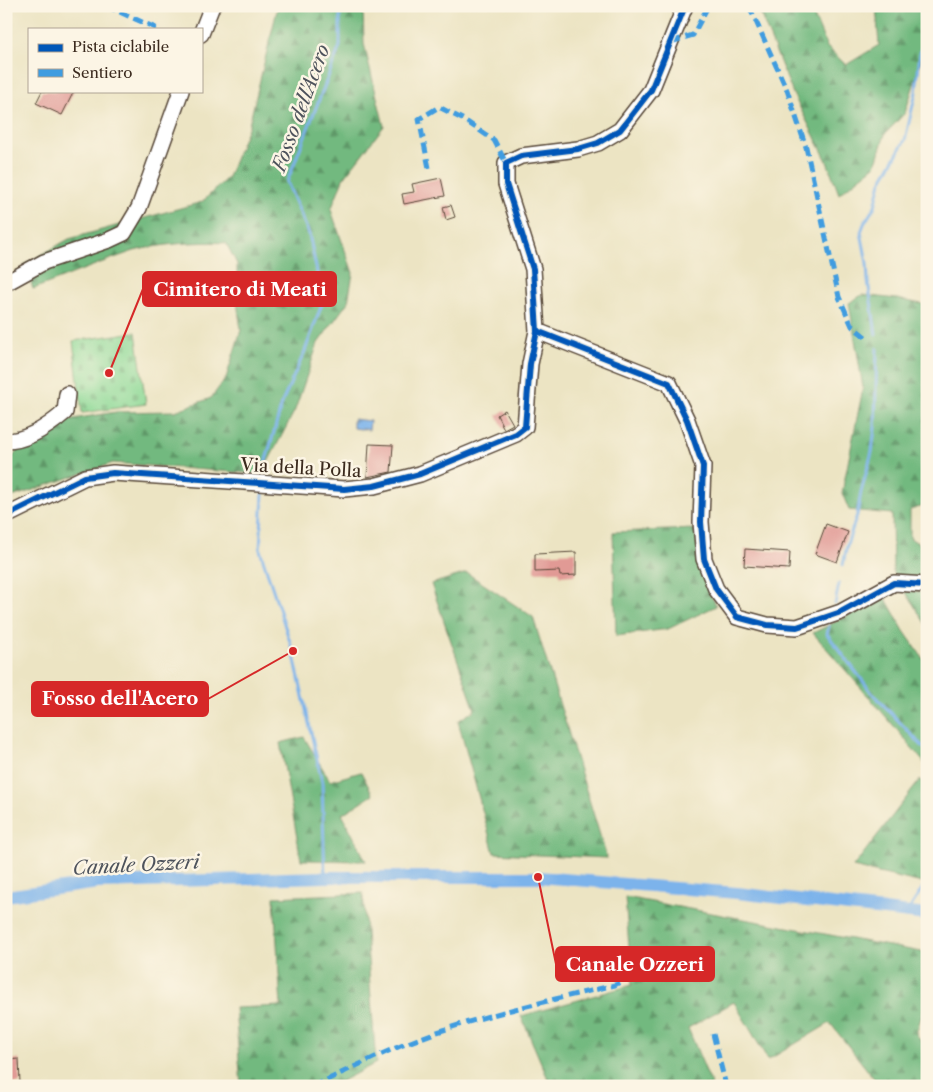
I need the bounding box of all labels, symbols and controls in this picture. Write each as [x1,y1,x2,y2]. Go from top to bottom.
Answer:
legend [28,28,202,92]
text: Pista ciclabile [72,37,169,56]
water label: Fosso dell'Acero [267,41,335,176]
text: Sentiero [72,63,132,82]
callout: Cimitero di Meati [143,272,336,306]
text: Cimitero di Meati [153,278,327,301]
street label: Via della Polla [239,454,362,482]
callout: Fosso dell'Acero [32,682,208,716]
text: Fosso dell'Acero [42,687,198,710]
water label: Canale Ozzeri [72,850,201,880]
callout: Canale Ozzeri [556,947,714,981]
text: Canale Ozzeri [566,953,704,976]

